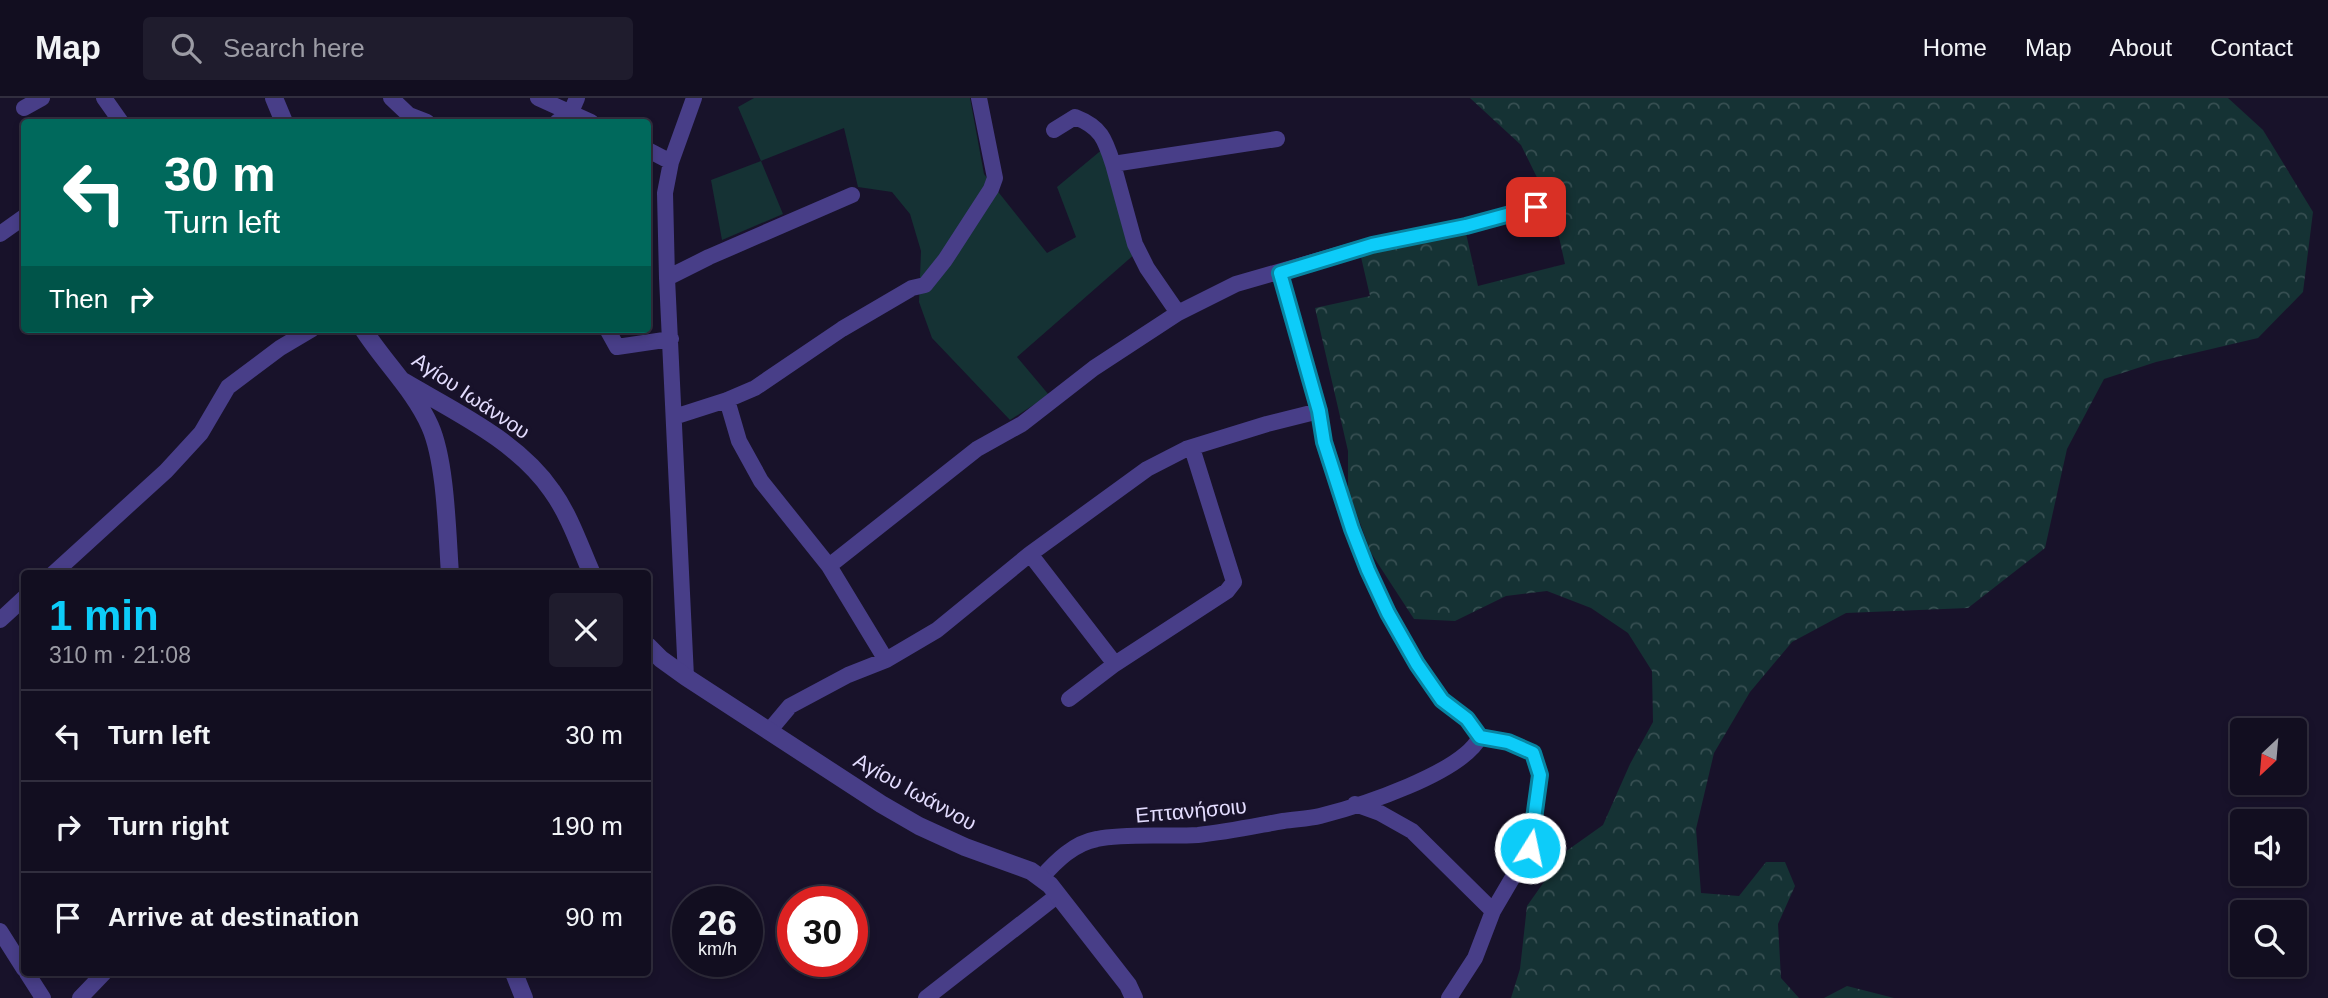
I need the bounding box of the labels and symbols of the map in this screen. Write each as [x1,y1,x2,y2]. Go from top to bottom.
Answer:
pin [1506,177,1566,237]
street label: Αγίου Ιωάννου [408,348,534,443]
north arrow [2230,718,2306,794]
street label: Αγίου Ιωάννου [850,748,980,835]
street label: Επτανήσοιυ [1134,794,1248,827]
position arrow [1493,811,1567,885]
speed limit sign: 30 [777,886,868,977]

